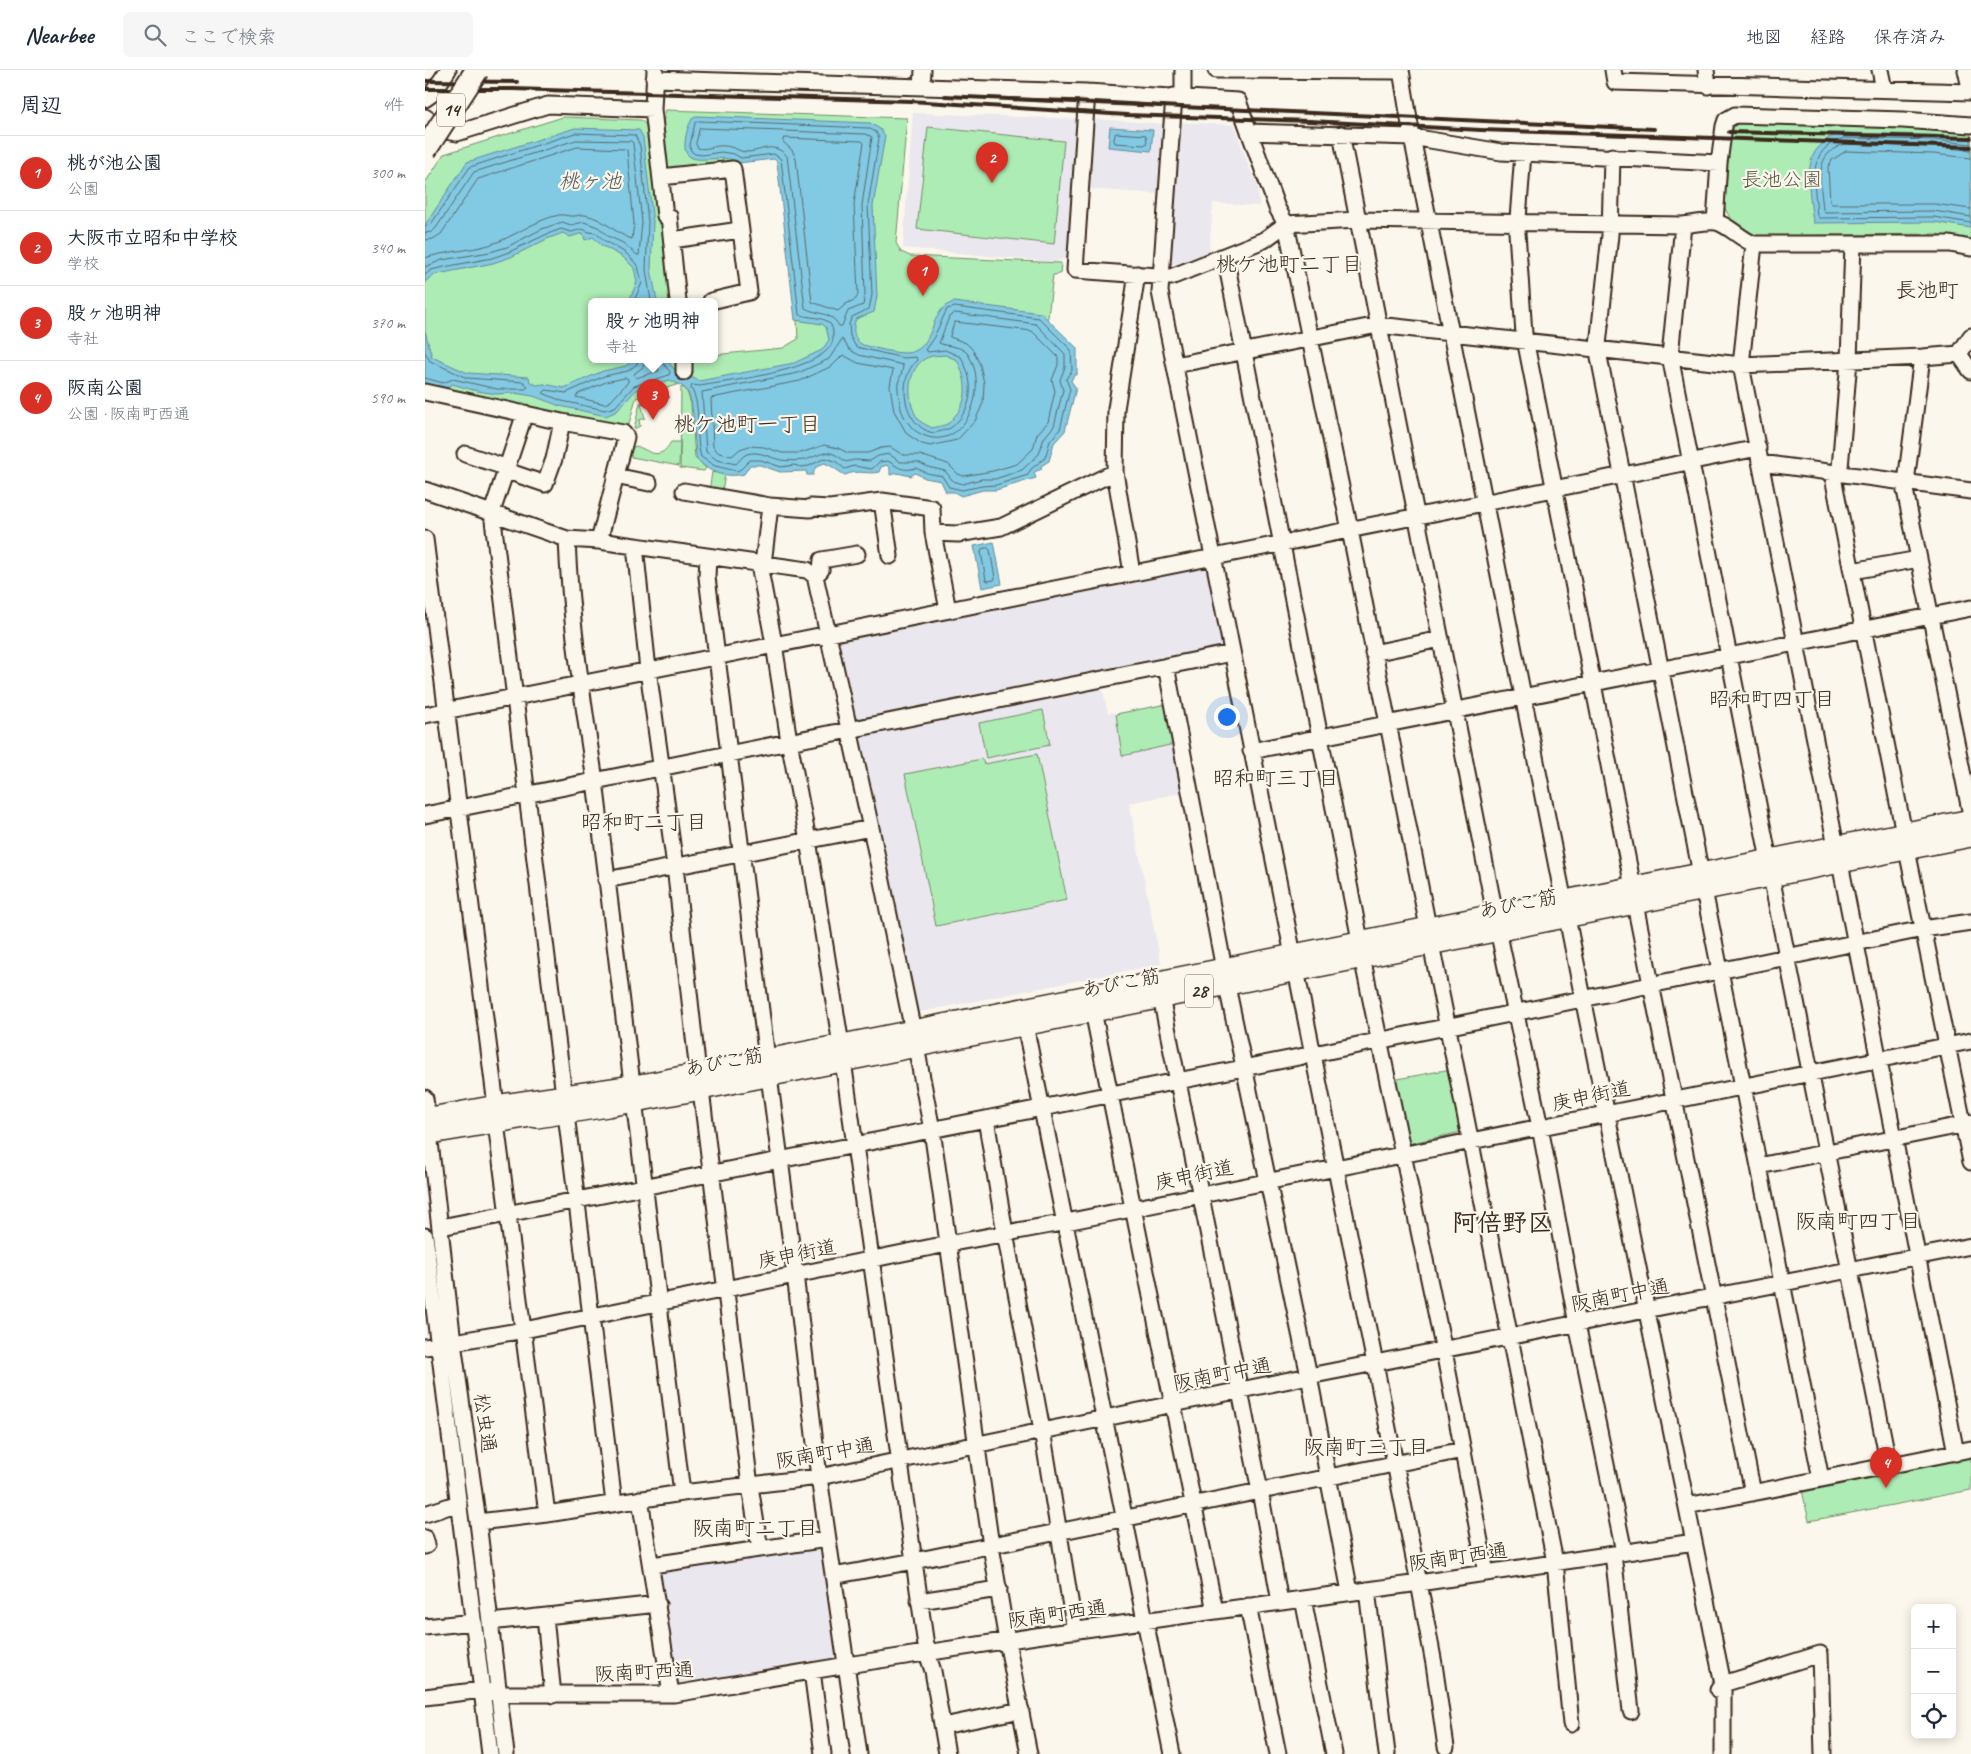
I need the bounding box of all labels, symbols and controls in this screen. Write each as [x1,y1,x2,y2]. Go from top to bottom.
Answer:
search box [123,12,473,57]
text: Nearbee [25,20,93,50]
icon: search [141,21,169,49]
text: ここで検索 [181,25,276,49]
text: 地図 [1746,26,1782,48]
text: 経路 [1810,26,1846,48]
text: 保存済み [1874,26,1946,48]
text: 周辺 [20,92,62,118]
road number: 14 [437,94,465,126]
text: 4件 [382,95,405,115]
pin: 2 [976,142,1008,183]
text: 桃が池公園 [67,151,162,175]
text: 1 [32,163,40,183]
text: 300 m [371,163,405,183]
park label: 長池公園 [1742,167,1822,192]
water label: 桃ヶ池 [559,168,622,194]
text: 公園 [67,179,99,199]
text: 大阪市立昭和中学校 [67,226,238,250]
text: 2 [32,238,40,258]
text: 340 m [371,238,405,258]
district label: 桃ケ池町二丁目 [1216,251,1363,277]
text: 学校 [67,254,99,274]
pin: 1 [907,255,939,296]
district label: 長池町 [1896,277,1959,303]
popup [588,298,718,363]
text: 股ヶ池明神 [67,301,162,325]
text: 股ヶ池明神 [605,309,701,333]
text: 3 [32,313,40,333]
text: 370 m [371,313,405,333]
text: 寺社 [67,329,99,349]
text: 寺社 [605,337,638,357]
text: 阪南公園 [67,376,143,400]
pin: 3 [637,379,669,420]
text: 4 [32,388,40,408]
text: 590 m [371,388,405,408]
text: 公園 · 阪南町西通 [67,404,190,424]
district label: 桃ケ池町一丁目 [674,411,821,437]
district label: 昭和町四丁目 [1709,686,1835,712]
your location [1214,704,1240,730]
district label: 昭和町三丁目 [1213,765,1339,791]
district label: 昭和町二丁目 [581,809,707,835]
street label: あびこ筋 [1476,884,1560,924]
street label: あびこ筋 [1079,963,1163,1003]
road number: 28 [1185,974,1213,1008]
street label: あびこ筋 [682,1042,766,1082]
street label: 庚申街道 [1549,1075,1633,1117]
street label: 庚申街道 [1152,1154,1236,1196]
district label: 阿倍野区 [1452,1207,1552,1239]
district label: 阪南町四丁目 [1795,1208,1921,1234]
street label: 庚申街道 [755,1234,839,1274]
street label: 阪南町中通 [1569,1273,1671,1317]
street label: 阪南町中通 [1171,1352,1273,1396]
street label: 松虫通 [468,1392,502,1454]
street label: 阪南町中通 [774,1432,876,1474]
district label: 阪南町三丁目 [1303,1434,1429,1460]
pin: 4 [1870,1447,1902,1488]
district label: 阪南町二丁目 [692,1515,818,1541]
street label: 阪南町西通 [1407,1538,1509,1576]
street label: 阪南町西通 [1006,1595,1108,1633]
map controls [1911,1604,1956,1739]
button: + [1911,1604,1956,1649]
button: − [1911,1649,1956,1694]
street label: 阪南町西通 [593,1657,695,1687]
button: locate [1911,1694,1956,1739]

